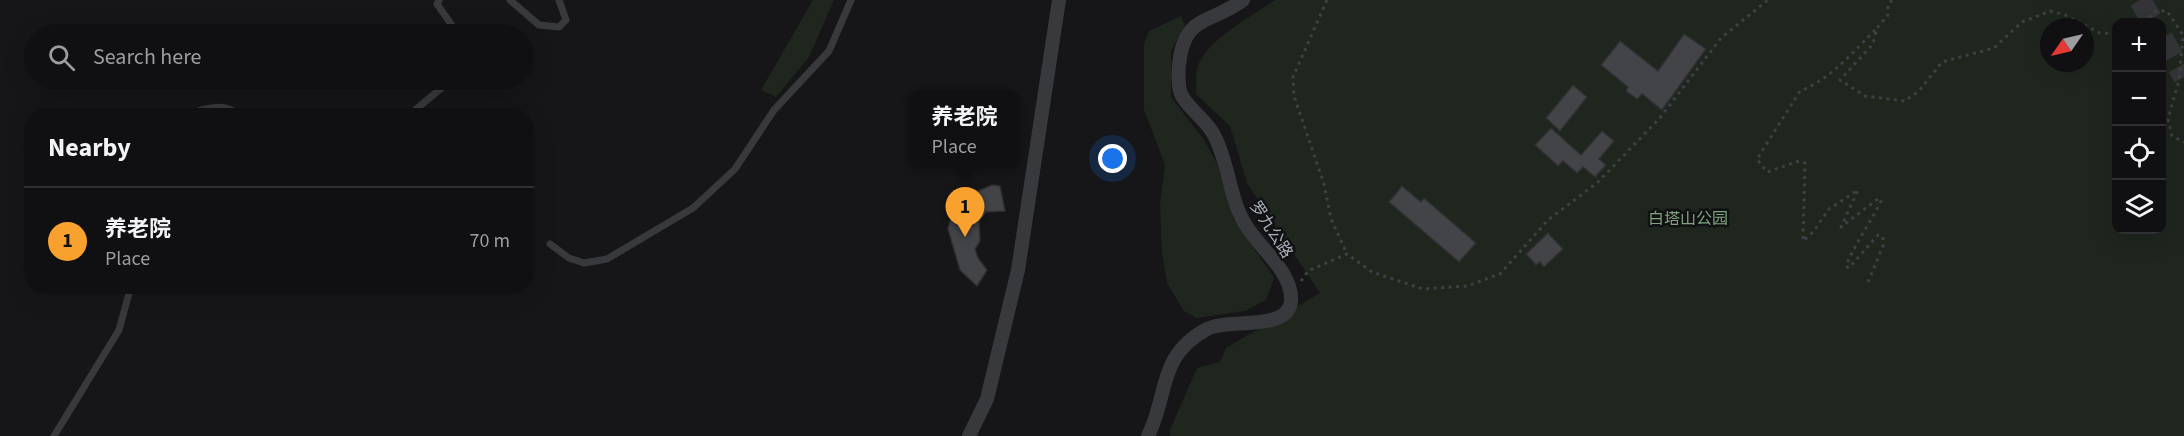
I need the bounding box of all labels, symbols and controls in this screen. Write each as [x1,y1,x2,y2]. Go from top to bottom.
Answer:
north arrow [2040,18,2094,72]
map controls [2112,18,2166,234]
button: + [2112,18,2166,72]
search box [24,24,534,90]
icon: search [45,41,78,74]
text: Search here [93,41,201,73]
button: − [2112,72,2166,126]
popup [909,90,1020,168]
text: 养老院 [931,101,998,133]
button: locate [2112,126,2166,180]
text: Nearby [48,129,131,166]
text: Place [931,133,977,161]
your location [1098,144,1127,173]
button: layers [2112,180,2166,234]
pin: 1 [946,188,984,237]
street label: 罗九公路 [1245,197,1298,262]
park label: 白塔山公园 [1648,208,1728,230]
text: 养老院 [105,213,171,245]
text: 1 [62,227,73,255]
text: 70 m [470,227,510,255]
text: Place [105,245,150,273]

